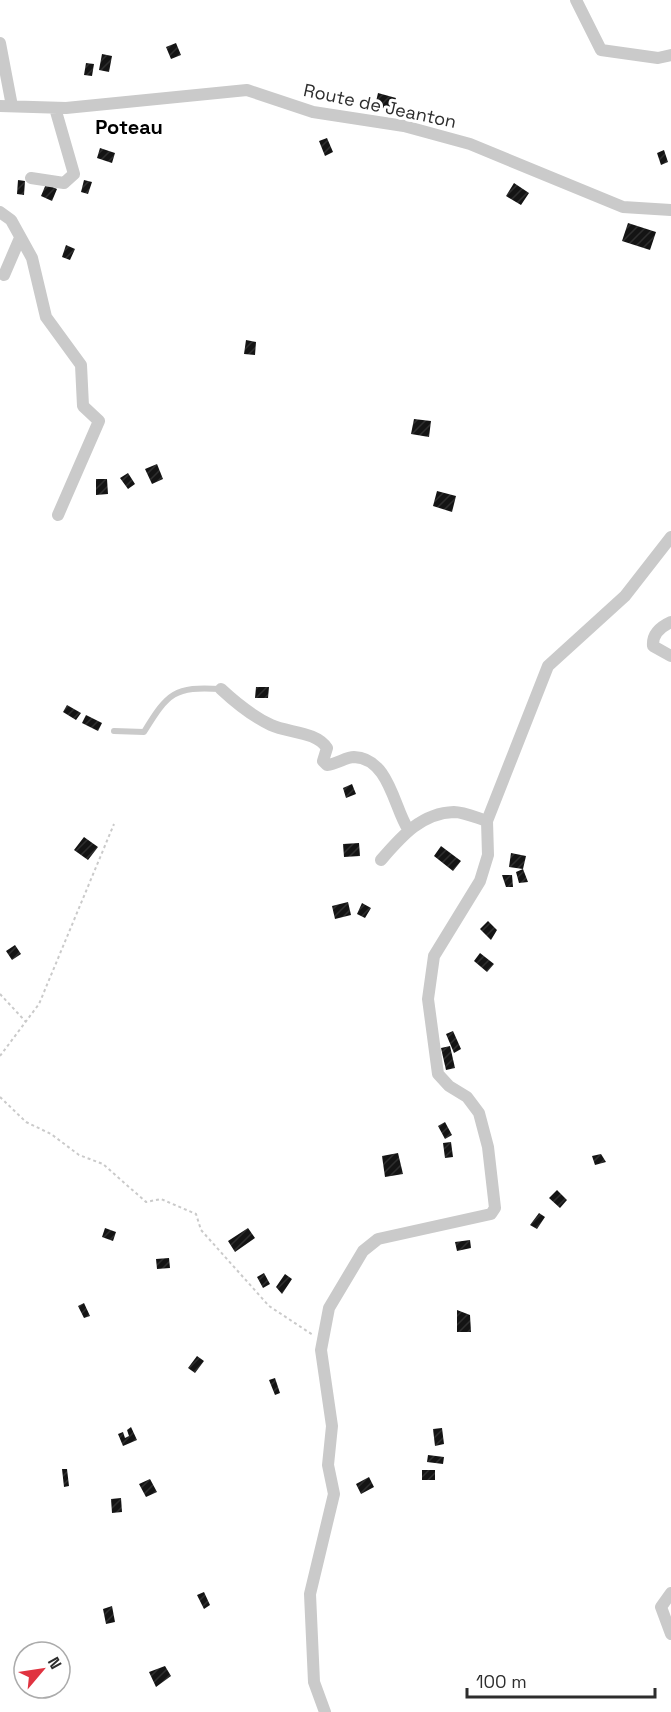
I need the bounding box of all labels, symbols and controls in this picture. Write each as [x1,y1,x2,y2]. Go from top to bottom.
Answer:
street label: Route de Jeanton [302,78,459,133]
district label: Poteau [95,114,163,140]
north arrow [12,1640,72,1700]
text: N [43,1653,66,1673]
scale bar [467,1661,654,1699]
text: 100 m [476,1670,527,1693]

